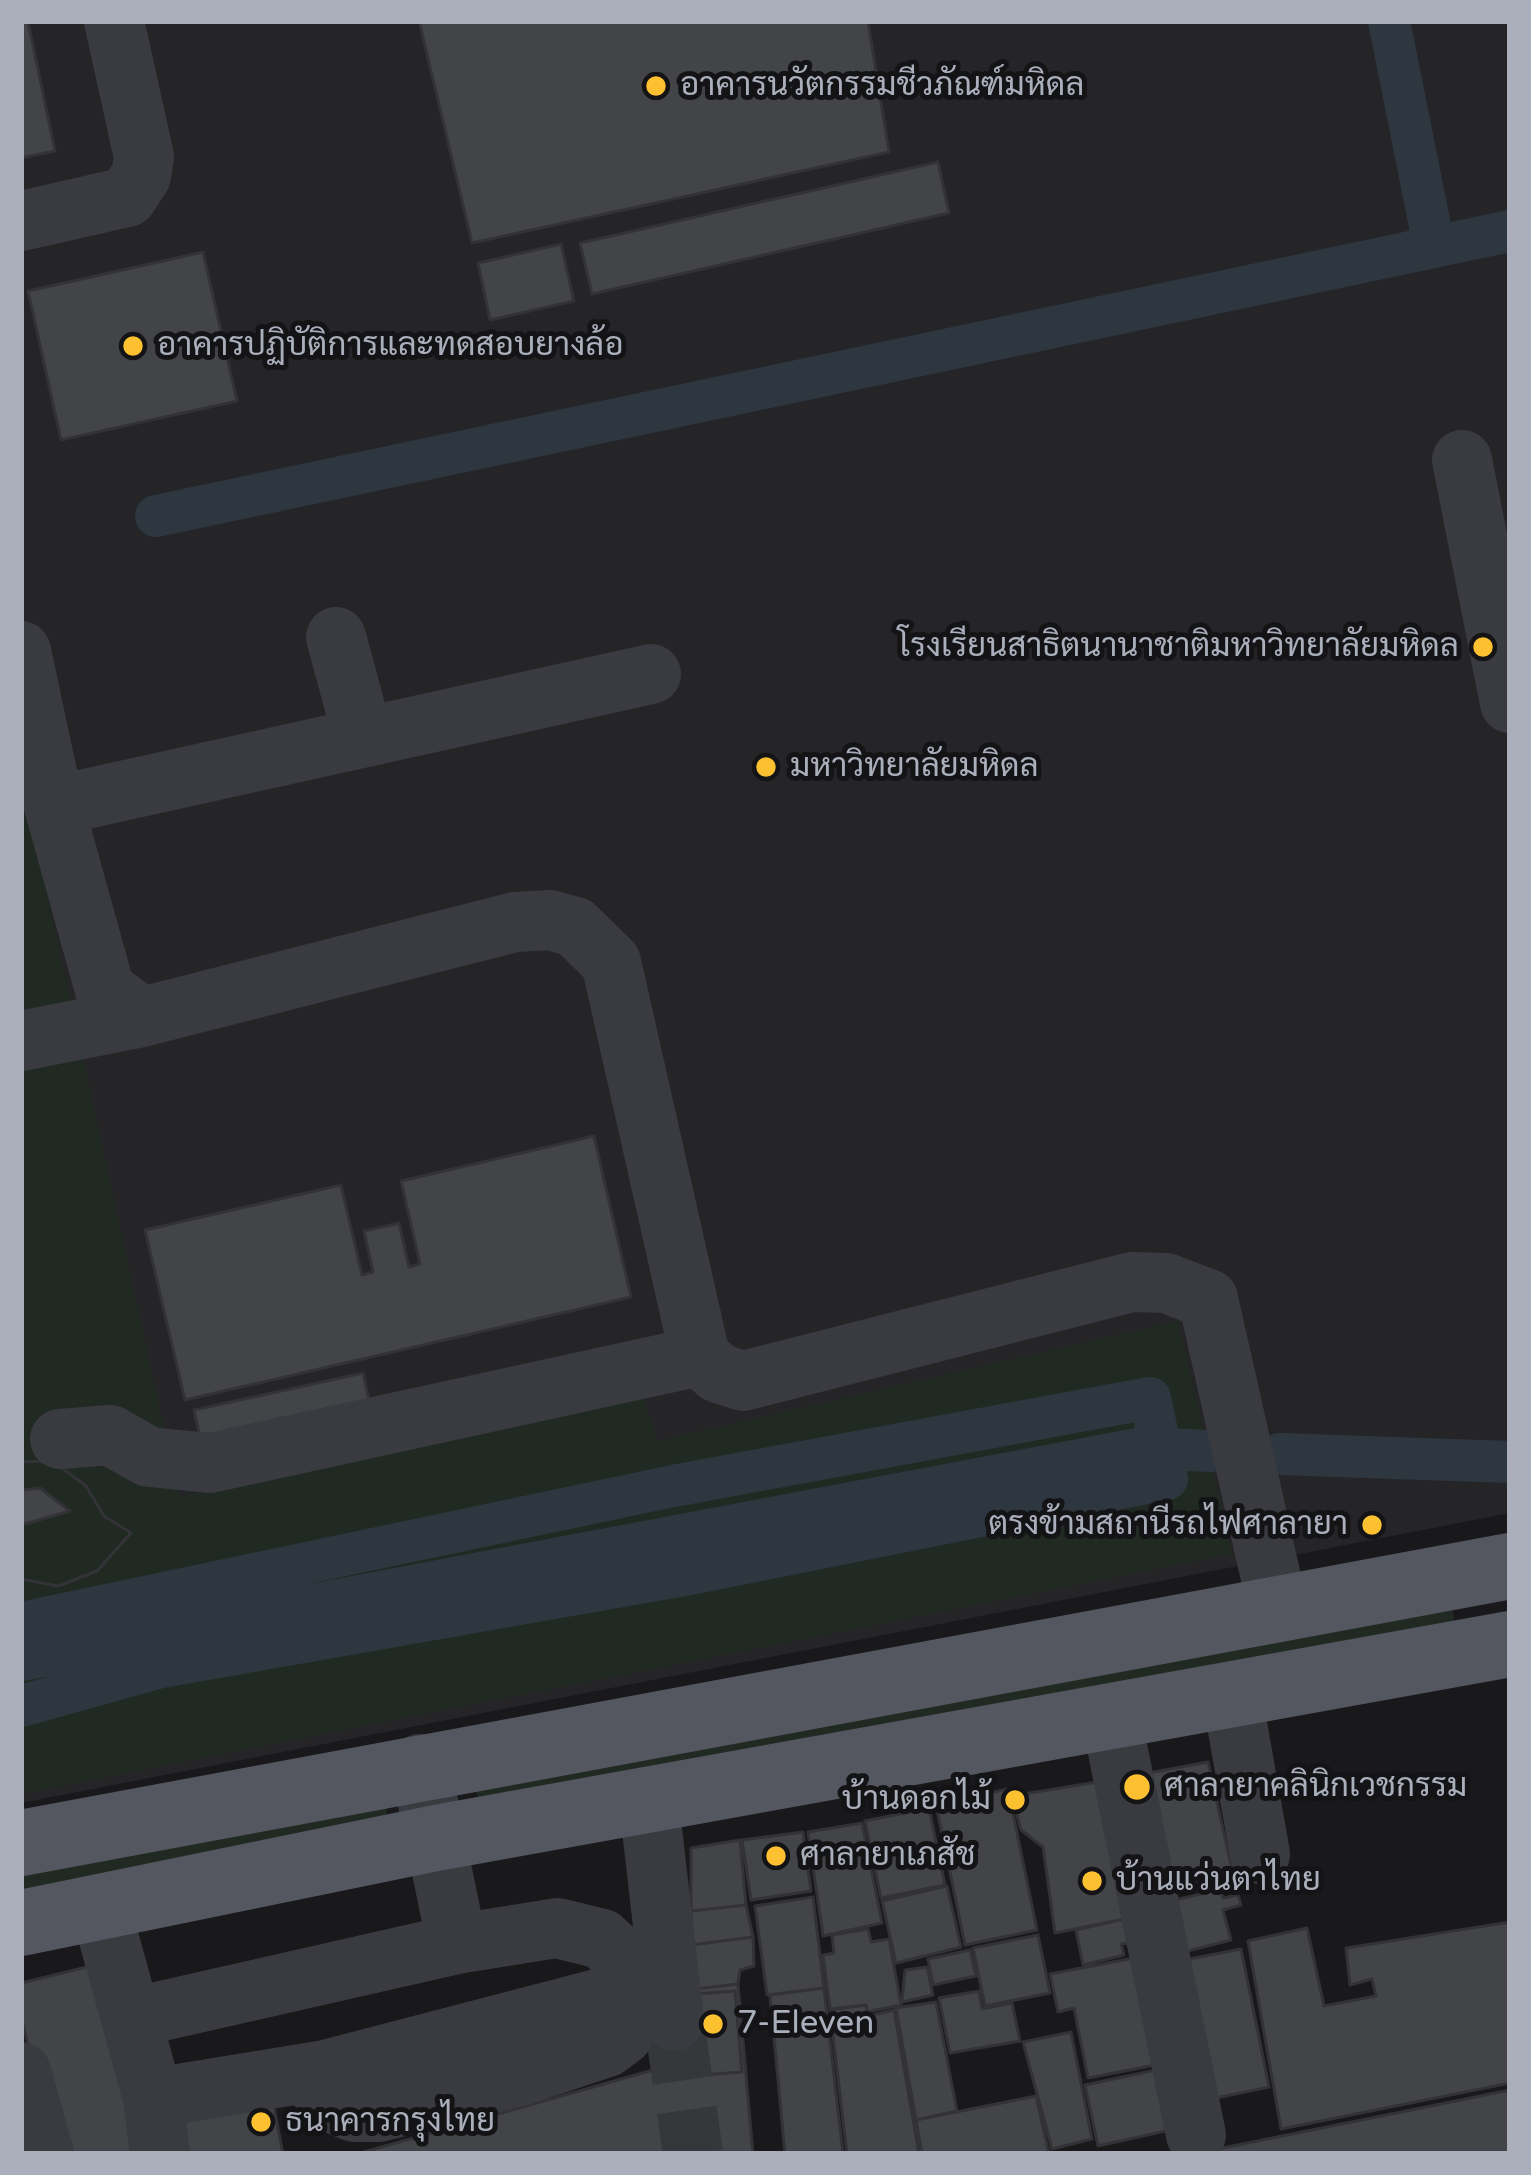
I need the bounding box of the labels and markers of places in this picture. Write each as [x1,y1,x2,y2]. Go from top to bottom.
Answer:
place label: อาคารนวัตกรรมชีวภัณฑ์มหิดล [680,66,1084,106]
marker: อาคารนวัตกรรมชีวภัณฑ์มหิดล [643,73,669,99]
place label: อาคารปฏิบัติการและทดสอบยางล้อ [157,326,624,366]
marker: อาคารปฏิบัติการและทดสอบยางล้อ [120,333,146,359]
place label: โรงเรียนสาธิตนานาชาติมหาวิทยาลัยมหิดล [898,627,1459,667]
marker: โรงเรียนสาธิตนานาชาติมหาวิทยาลัยมหิดล [1470,634,1496,660]
place label: มหาวิทยาลัยมหิดล [790,747,1039,787]
marker: มหาวิทยาลัยมหิดล [753,754,779,780]
place label: ตรงข้ามสถานีรถไฟศาลายา [988,1505,1348,1545]
marker: ตรงข้ามสถานีรถไฟศาลายา [1359,1512,1385,1538]
place label: ศาลายาคลินิกเวชกรรม [1164,1767,1467,1807]
marker: ศาลายาคลินิกเวชกรรม [1121,1771,1153,1803]
place label: บ้านดอกไม้ [842,1780,991,1820]
marker: บ้านดอกไม้ [1002,1787,1028,1813]
place label: ศาลายาเภสัช [800,1836,976,1876]
marker: ศาลายาเภสัช [763,1843,789,1869]
place label: บ้านแว่นตาไทย [1116,1861,1321,1901]
marker: บ้านแว่นตาไทย [1079,1868,1105,1894]
place label: 7-Eleven [737,2004,874,2044]
marker: 7-Eleven [700,2011,726,2037]
place label: ธนาคารกรุงไทย [285,2102,495,2142]
marker: ธนาคารกรุงไทย [248,2109,274,2135]

